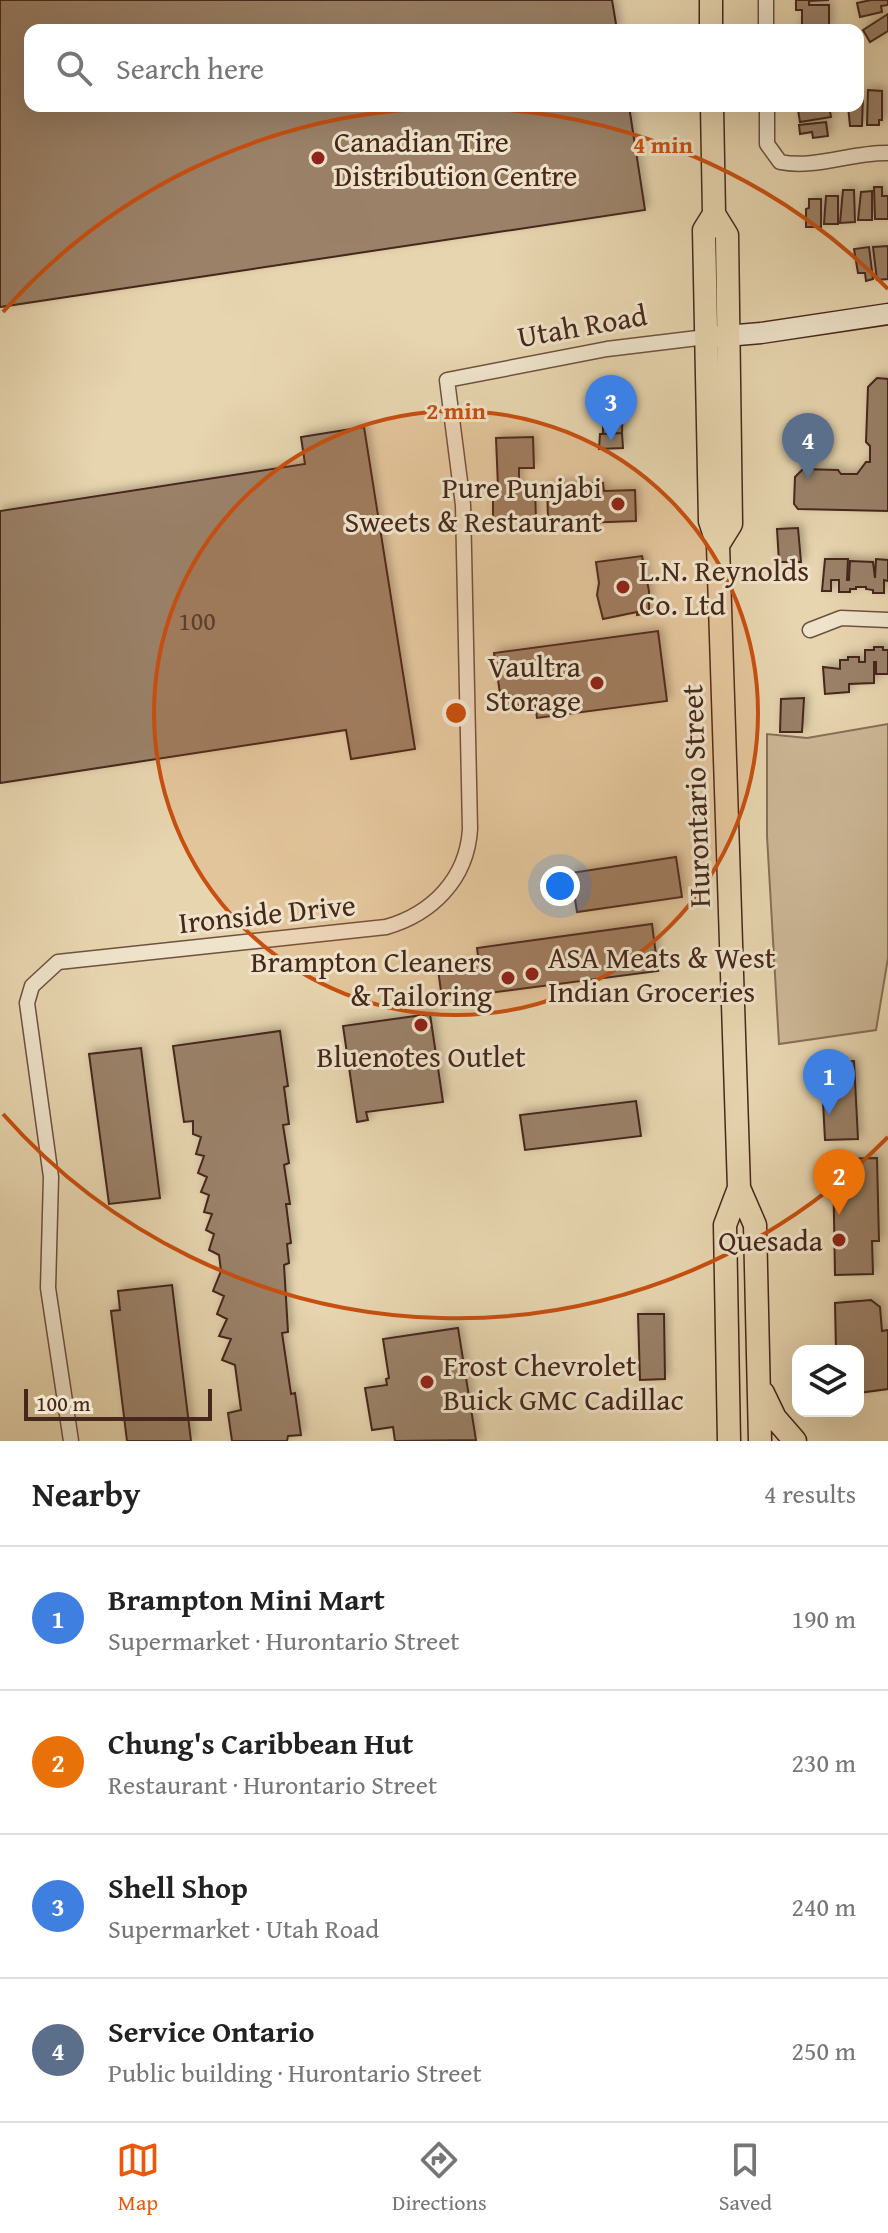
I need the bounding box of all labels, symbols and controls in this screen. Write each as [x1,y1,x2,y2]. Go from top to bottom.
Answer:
search box [24,24,864,112]
icon: search [52,46,96,90]
text: Search here [116,46,264,90]
place label: Canadian Tire Distribution Centre [334,119,577,197]
text: 4 min [633,127,693,162]
marker: Canadian Tire Distribution Centre [309,149,327,167]
street label: Utah Road [514,292,650,358]
pin: 3 [585,375,637,441]
text: 2 min [426,393,486,428]
pin: 4 [782,413,834,479]
place label: Pure Punjabi Sweets & Restaurant [345,465,602,543]
marker: Pure Punjabi Sweets & Restaurant [609,495,627,513]
place label: L.N. Reynolds Co. Ltd [639,548,809,626]
marker: L.N. Reynolds Co. Ltd [614,578,632,596]
house number: 100 [178,601,216,640]
place label: Vaultra Storage [485,644,581,722]
marker: Vaultra Storage [588,674,606,692]
street label: Hurontario Street [669,683,721,908]
centre of rings [442,699,470,727]
your location [540,866,580,906]
street label: Ironside Drive [176,882,358,944]
place label: ASA Meats & West Indian Groceries [548,935,776,1013]
place label: Brampton Cleaners & Tailoring [251,939,492,1017]
marker: ASA Meats & West Indian Groceries [523,965,541,983]
marker: Brampton Cleaners & Tailoring [499,969,517,987]
marker: Bluenotes Outlet [412,1016,430,1034]
place label: Bluenotes Outlet [316,1034,526,1078]
pin: 1 [803,1049,855,1115]
pin: 2 [813,1149,865,1215]
place label: Quesada [718,1218,823,1262]
marker: Quesada [830,1231,848,1249]
place label: Frost Chevrolet Buick GMC Cadillac [443,1343,684,1421]
map controls [792,1345,864,1417]
button: layers [792,1345,864,1417]
marker: Frost Chevrolet Buick GMC Cadillac [418,1373,436,1391]
scale bar [24,1385,212,1421]
text: 100 m [36,1387,91,1419]
text: Nearby [32,1469,141,1518]
text: 4 results [764,1474,856,1513]
text: Brampton Mini Mart [108,1577,385,1621]
text: 1 [51,1599,65,1638]
text: 190 m [791,1599,856,1638]
text: Supermarket · Hurontario Street [108,1621,460,1660]
text: Chung's Caribbean Hut [108,1721,413,1765]
text: 2 [51,1743,65,1782]
text: 230 m [791,1743,856,1782]
text: Restaurant · Hurontario Street [108,1765,437,1804]
text: Shell Shop [108,1865,248,1909]
text: 3 [51,1887,65,1926]
text: 240 m [791,1887,856,1926]
text: Supermarket · Utah Road [108,1909,379,1948]
text: Service Ontario [108,2009,315,2053]
text: 4 [51,2031,65,2070]
text: 250 m [791,2031,856,2070]
text: Public building · Hurontario Street [108,2053,482,2092]
tab: Map [116,2138,160,2218]
tab: Directions [392,2138,487,2218]
tab: Saved [719,2138,772,2218]

